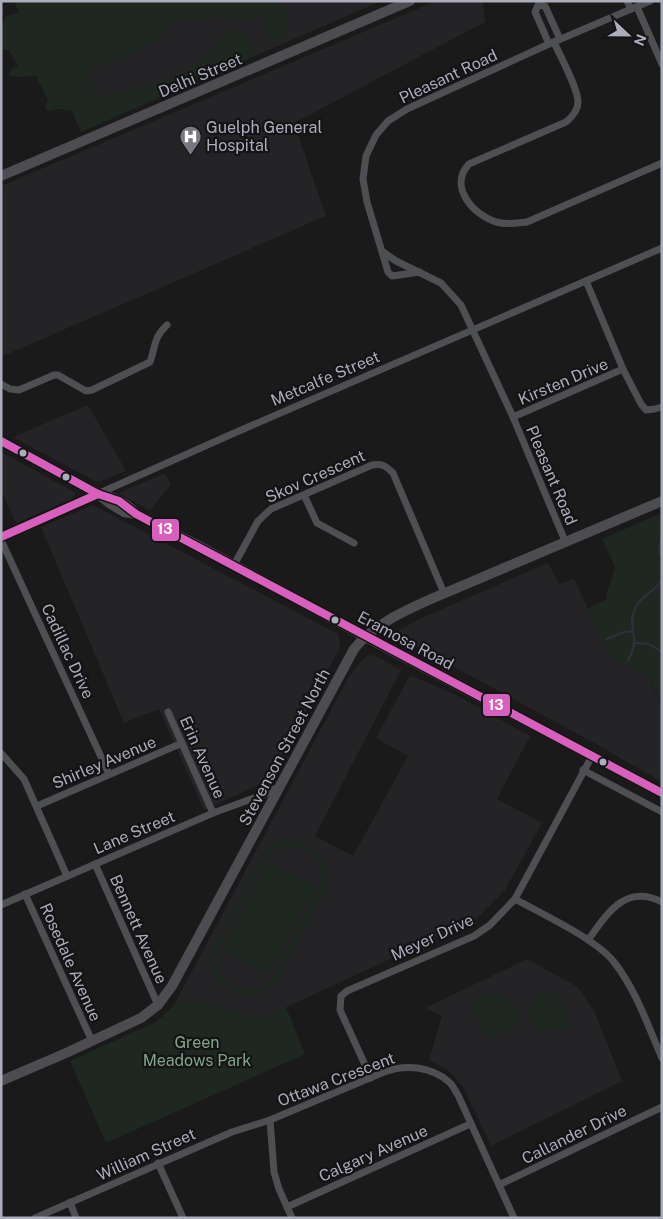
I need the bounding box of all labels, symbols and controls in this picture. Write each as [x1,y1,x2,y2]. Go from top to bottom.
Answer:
north arrow [603,10,653,60]
text: N [631,32,650,48]
street label: Pleasant Road [396,45,500,108]
street label: Delhi Street [156,49,245,102]
place label: Guelph General Hospital [206,118,322,155]
hospital icon: Guelph General Hospital [178,124,202,155]
street label: Metcalfe Street [268,347,383,410]
street label: Kirsten Drive [515,354,611,409]
street label: Pleasant Road [522,423,581,528]
street label: Skov Crescent [262,446,368,507]
unlabelled marker [18,448,28,458]
unlabelled marker [61,472,71,482]
line badge: 13 [151,518,180,542]
text: 13 [157,521,173,537]
street label: Cadillac Drive [37,601,98,702]
street label: Eramosa Road [354,607,457,674]
unlabelled marker [330,615,340,625]
street label: Stevenson Street North [235,666,334,829]
line badge: 13 [482,693,511,717]
text: 13 [488,697,504,713]
street label: Erin Avenue [176,713,229,801]
street label: Shirley Avenue [49,732,159,793]
unlabelled marker [598,757,608,767]
street label: Lane Street [91,807,178,858]
street label: Bennett Avenue [106,872,171,987]
street label: Rosedale Avenue [36,900,105,1024]
street label: Meyer Drive [388,910,477,965]
park label: Green Meadows Park [143,1033,251,1070]
street label: Ottawa Crescent [275,1048,397,1111]
street label: Callander Drive [519,1101,630,1168]
street label: Calgary Avenue [316,1121,431,1186]
street label: William Street [94,1124,198,1185]

